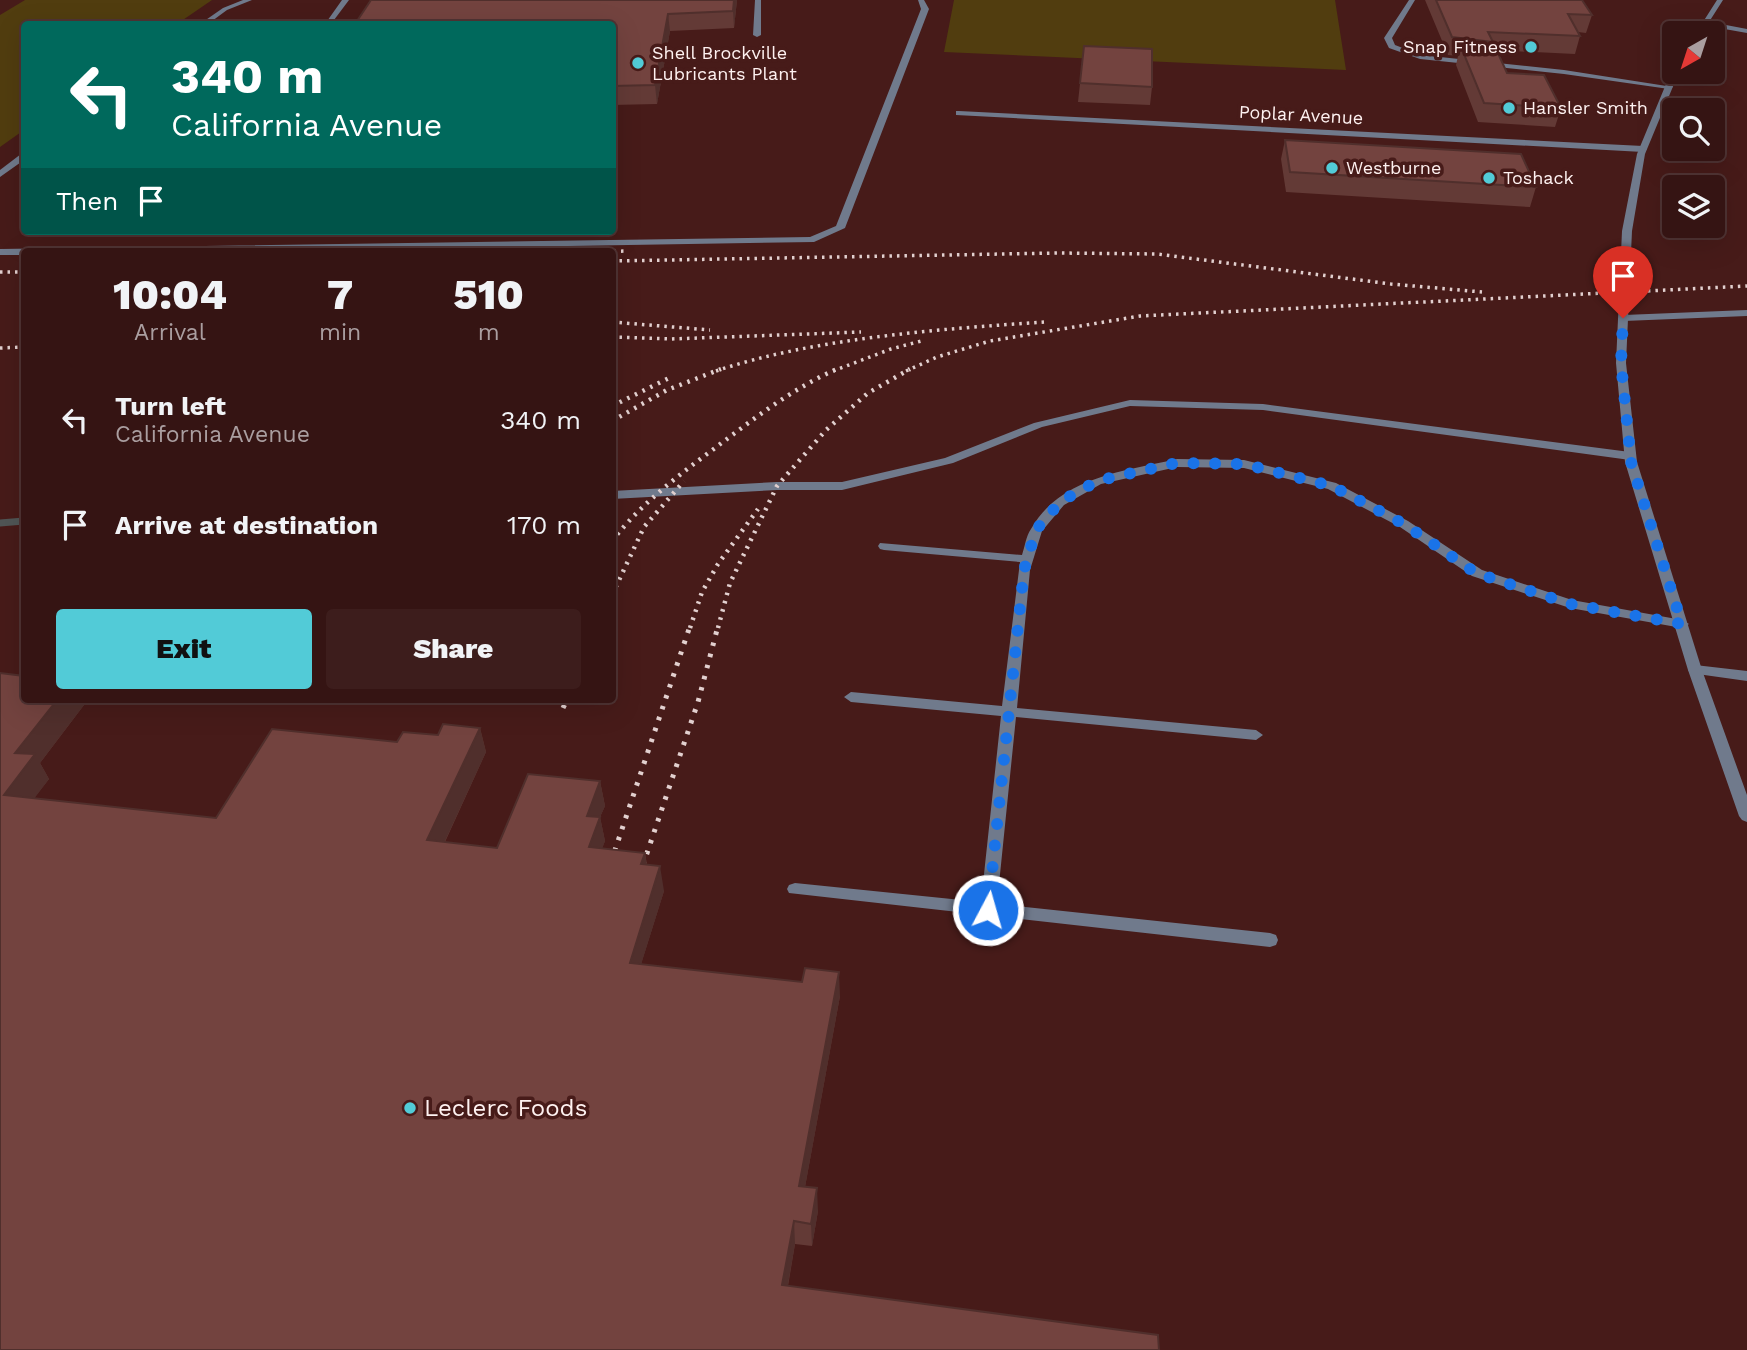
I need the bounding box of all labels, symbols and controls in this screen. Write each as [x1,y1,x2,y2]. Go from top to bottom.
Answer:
north arrow [1662,21,1726,84]
map controls [1662,21,1725,238]
place label: Snap Fitness [1403,36,1517,57]
marker: Snap Fitness [1523,39,1539,55]
place label: Shell Brockville Lubricants Plant [652,42,797,84]
text: 340 m [171,47,323,105]
icon: left [56,49,147,140]
marker: Shell Brockville Lubricants Plant [630,55,646,71]
place label: Hansler Smith [1523,97,1648,118]
button: search [1662,98,1725,161]
marker: Hansler Smith [1501,100,1517,116]
street label: Poplar Avenue [1238,101,1364,128]
text: California Avenue [171,106,442,144]
place label: Westburne [1346,157,1441,178]
marker: Westburne [1324,160,1340,176]
place label: Toshack [1503,167,1574,188]
marker: Toshack [1481,170,1497,186]
button: layers [1662,175,1725,238]
icon: arrive [132,182,170,220]
text: Then [56,186,118,216]
pin [1593,246,1653,318]
icon: arrive [1604,257,1642,295]
text: 10:04 [113,270,227,319]
text: 7 [327,270,353,319]
text: 510 [453,270,524,319]
text: Arrival [134,319,206,346]
text: min [319,319,361,346]
text: m [478,319,500,346]
text: Turn left [115,391,226,421]
icon: left [56,401,94,439]
text: 340 m [500,405,581,435]
text: California Avenue [115,421,310,448]
icon: arrive [56,506,94,544]
text: Arrive at destination [115,510,378,540]
text: 170 m [507,510,581,540]
button: Exit [56,609,312,689]
button: Share [326,609,581,689]
position arrow [951,873,1025,947]
place label: Leclerc Foods [424,1094,587,1122]
marker: Leclerc Foods [402,1100,418,1116]

